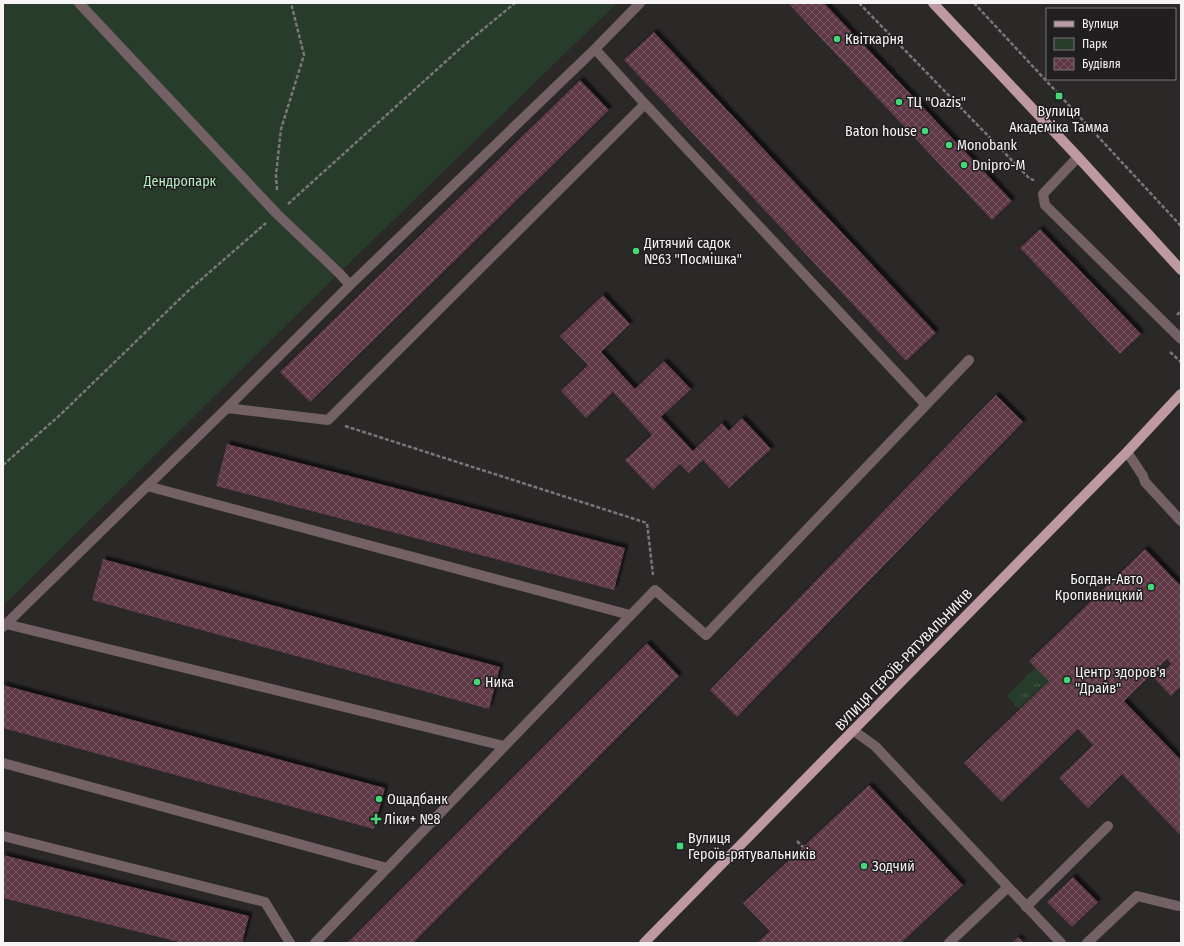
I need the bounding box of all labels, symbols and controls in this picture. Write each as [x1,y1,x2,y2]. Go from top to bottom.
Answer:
legend [1046,8,1176,80]
text: Вулиця [1082,17,1119,31]
place label: Квіткарня [845,31,904,48]
marker: Квіткарня [832,34,842,44]
text: Парк [1082,37,1108,51]
text: Будівля [1082,57,1121,71]
marker: Вулиця Академіка Тамма [1054,91,1064,101]
place label: ТЦ "Oazis" [907,94,966,111]
marker: ТЦ "Oazis" [894,97,904,107]
place label: Вулиця Академіка Тамма [1009,103,1109,136]
place label: Baton house [845,123,917,140]
marker: Baton house [920,126,930,136]
place label: Monobank [957,137,1018,154]
marker: Monobank [944,140,954,150]
place label: Dnipro-M [972,157,1026,174]
marker: Dnipro-M [959,160,969,170]
park label: Дендропарк [143,173,217,190]
place label: Дитячий садок №63 "Посмішка" [643,235,742,268]
marker: Дитячий садок №63 "Посмішка" [631,246,641,256]
place label: Богдан-Авто Кропивницкий [1055,571,1143,604]
marker: Богдан-Авто Кропивницкий [1146,582,1156,592]
street label: ВУЛИЦЯ ГЕРОЇВ-РЯТУВАЛЬНИКІВ [832,585,976,734]
place label: Центр здоров'я "Драйв" [1075,664,1166,697]
place label: Ника [485,674,514,691]
marker: Центр здоров'я "Драйв" [1062,675,1072,685]
marker: Ника [472,677,482,687]
place label: Ощадбанк [387,791,448,808]
marker: Ощадбанк [374,794,384,804]
place label: Ліки+ №8 [384,811,441,828]
marker: Ліки+ №8 [371,814,381,824]
place label: Вулиця Героїв-рятувальників [688,830,816,863]
marker: Вулиця Героїв-рятувальників [675,841,685,851]
place label: Зодчий [872,858,915,875]
marker: Зодчий [859,861,869,871]

